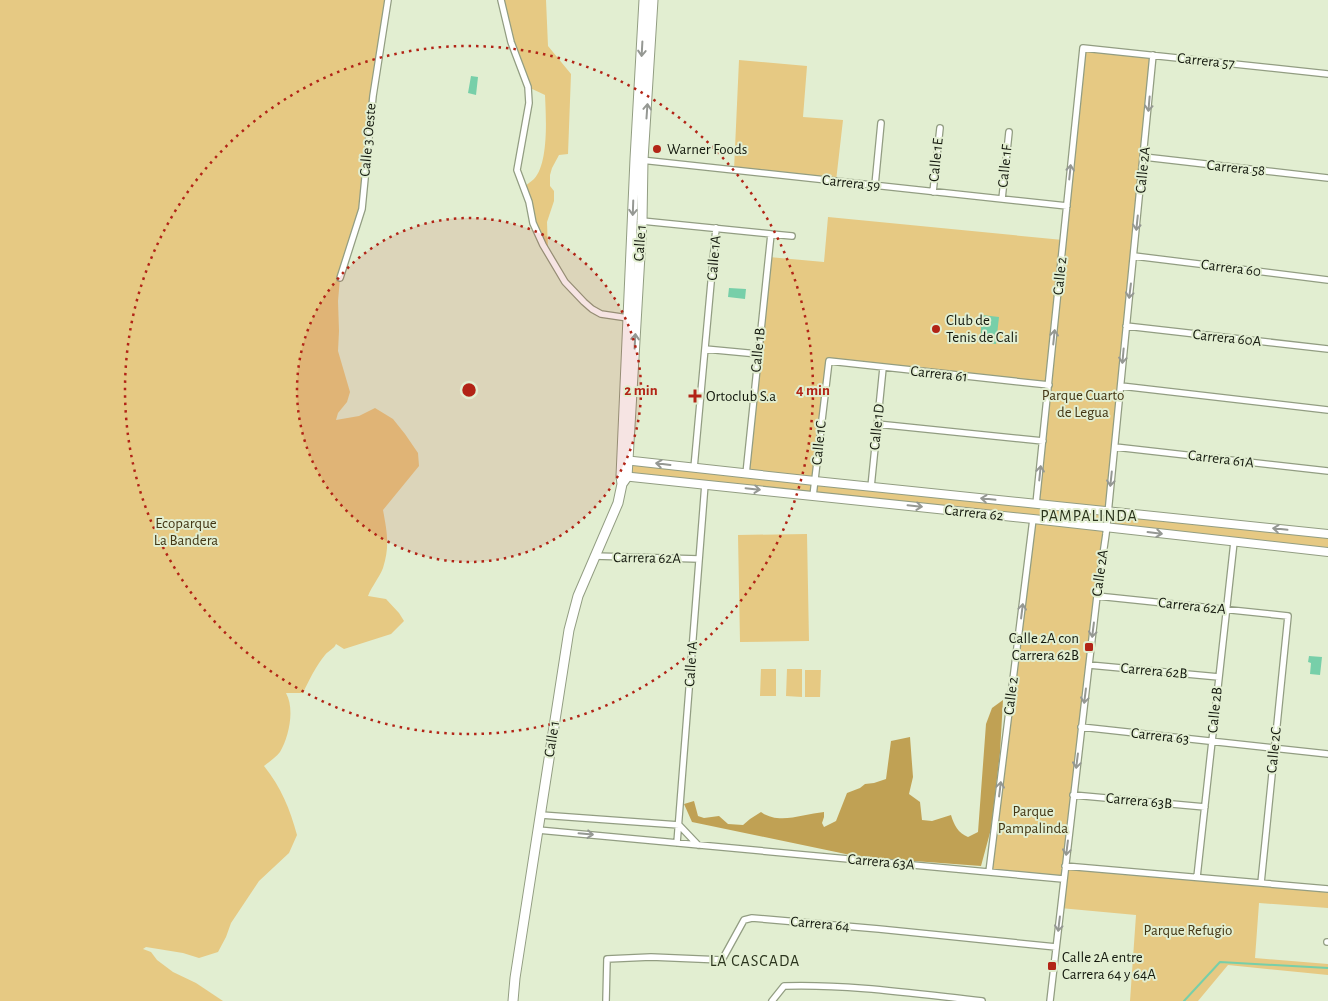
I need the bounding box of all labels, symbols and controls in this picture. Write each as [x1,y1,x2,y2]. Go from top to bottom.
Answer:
one-way arrow [637,40,646,56]
street label: Carrera 57 [1176,51,1236,71]
one-way arrow [1144,95,1153,111]
street label: Calle 3 Oeste [357,103,379,177]
one-way arrow [642,104,651,120]
street label: Calle 1E [926,137,946,183]
place label: Warner Foods [667,142,747,157]
marker: Warner Foods [651,143,663,155]
street label: Calle 1F [995,143,1015,188]
street label: Calle 2A [1133,146,1153,194]
street label: Carrera 58 [1206,157,1266,179]
one-way arrow [1065,164,1075,180]
street label: Carrera 59 [821,172,881,194]
one-way arrow [628,199,638,215]
one-way arrow [1132,215,1142,231]
street label: Calle 1 [631,224,649,262]
street label: Calle 1A [705,234,723,281]
street label: Calle 2 [1051,256,1069,296]
street label: Carrera 60 [1200,257,1262,279]
one-way arrow [1125,283,1135,299]
place label: Club de Tenis de Cali [946,313,1018,345]
marker: Club de Tenis de Cali [930,323,942,335]
street label: Calle 1B [748,327,768,373]
street label: Carrera 60A [1192,327,1262,349]
one-way arrow [1049,329,1058,345]
one-way arrow [631,334,640,350]
one-way arrow [1119,348,1128,364]
street label: Carrera 61 [910,364,968,384]
centre of rings [460,381,478,399]
text: 2 min [624,383,658,398]
text: 4 min [796,383,830,398]
park label: Parque Cuarto de Legua [1042,388,1124,420]
marker: Ortoclub S.a [688,389,702,403]
place label: Ortoclub S.a [706,389,776,404]
street label: Calle 1D [867,403,887,451]
street label: Calle 1C [809,420,829,466]
street label: Carrera 61A [1187,448,1255,471]
one-way arrow [655,459,671,469]
one-way arrow [1035,465,1045,481]
one-way arrow [1106,471,1116,487]
one-way arrow [745,484,761,494]
one-way arrow [980,494,996,504]
one-way arrow [907,501,923,511]
street label: Carrera 62 [944,502,1004,524]
district label: PAMPALINDA [1040,508,1138,524]
park label: Ecoparque La Bandera [154,516,218,548]
one-way arrow [1272,524,1288,534]
one-way arrow [1146,528,1162,538]
street label: Calle 2A [1089,548,1111,597]
street label: Carrera 62A [613,550,681,566]
street label: Carrera 62A [1157,595,1227,617]
one-way arrow [1017,603,1027,619]
one-way arrow [1088,622,1098,638]
place label: Calle 2A con Carrera 62B [1009,631,1079,663]
street label: Calle 1A [682,641,700,687]
marker: Calle 2A con Carrera 62B [1083,641,1095,653]
street label: Carrera 62B [1120,661,1188,681]
street label: Calle 2 [1001,676,1021,716]
street label: Calle 2B [1205,686,1225,734]
one-way arrow [1080,688,1090,704]
street label: Calle 1 [542,720,562,758]
street label: Carrera 63 [1130,725,1190,747]
street label: Calle 2C [1264,726,1284,774]
one-way arrow [1072,753,1082,769]
one-way arrow [995,782,1005,798]
street label: Carrera 63B [1105,791,1173,811]
park label: Parque Pampalinda [998,804,1068,836]
one-way arrow [578,829,594,839]
one-way arrow [1062,839,1072,855]
street label: Carrera 63A [847,852,915,872]
street label: Carrera 64 [790,914,850,934]
one-way arrow [1054,915,1064,931]
park label: Parque Refugio [1144,923,1232,938]
place label: Calle 2A entre Carrera 64 y 64A [1062,950,1156,982]
district label: LA CASCADA [710,953,800,969]
marker: Calle 2A entre Carrera 64 y 64A [1046,960,1058,972]

